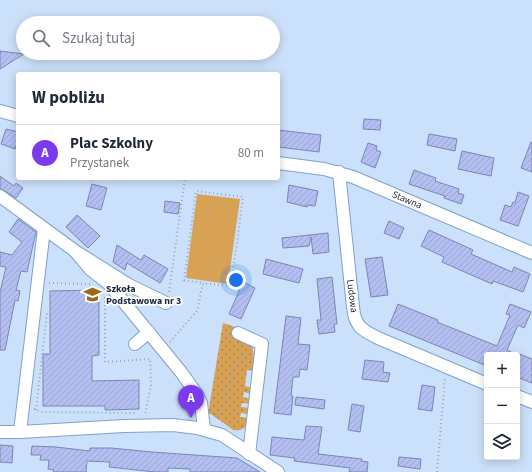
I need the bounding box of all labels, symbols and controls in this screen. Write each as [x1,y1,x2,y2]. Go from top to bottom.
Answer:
search box [16,16,280,60]
icon: search [30,27,52,49]
text: Szukaj tutaj [62,28,135,49]
text: W pobliżu [32,86,105,110]
text: Plac Szkolny [70,133,153,154]
text: A [41,144,49,162]
text: 80 m [238,144,264,162]
text: Przystanek [70,154,129,172]
street label: Stawna [390,187,424,213]
your location [226,270,246,290]
street label: Ludowa [343,279,361,313]
place label: Szkoła Podstawowa nr 3 [106,282,181,308]
school or university icon: Szkoła Podstawowa nr 3 [83,285,103,305]
map controls [484,352,520,460]
button: + [484,352,520,388]
pin: A [178,385,204,418]
button: − [484,388,520,424]
button: layers [484,424,520,460]

